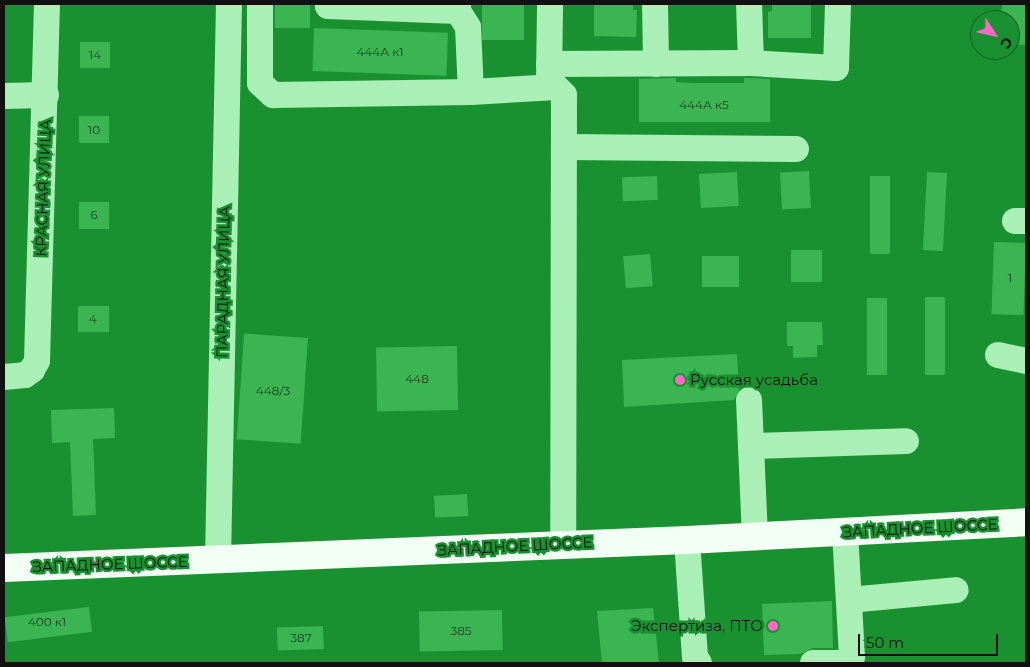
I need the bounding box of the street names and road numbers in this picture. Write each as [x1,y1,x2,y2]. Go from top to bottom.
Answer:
street label: КРАСНАЯ УЛИЦА [32,119,54,257]
street label: ПАРАДНАЯ УЛИЦА [213,206,233,358]
street label: ЗАПАДНОЕ ШОССЕ [842,515,998,541]
street label: ЗАПАДНОЕ ШОССЕ [437,533,593,559]
street label: ЗАПАДНОЕ ШОССЕ [32,552,188,576]

